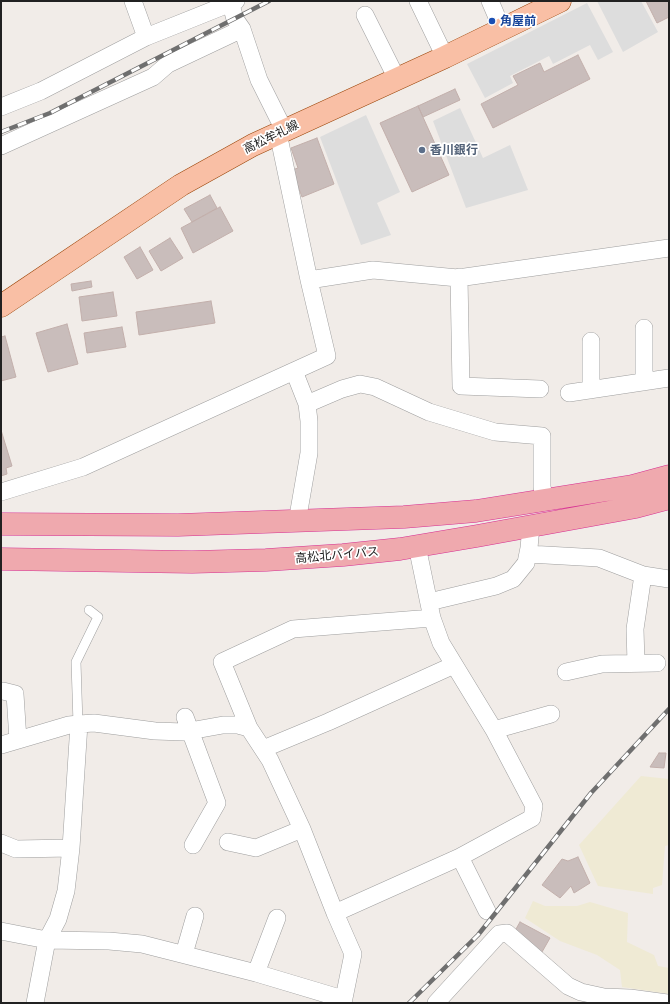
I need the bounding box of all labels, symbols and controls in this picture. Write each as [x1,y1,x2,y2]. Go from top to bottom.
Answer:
place label: 角屋前 [500,14,536,28]
marker: 角屋前 [487,16,497,26]
street label: 高松牟礼線 [241,117,301,157]
place label: 香川銀行 [430,143,478,157]
marker: 香川銀行 [417,145,427,155]
street label: 高松北バイパス [295,544,379,566]

